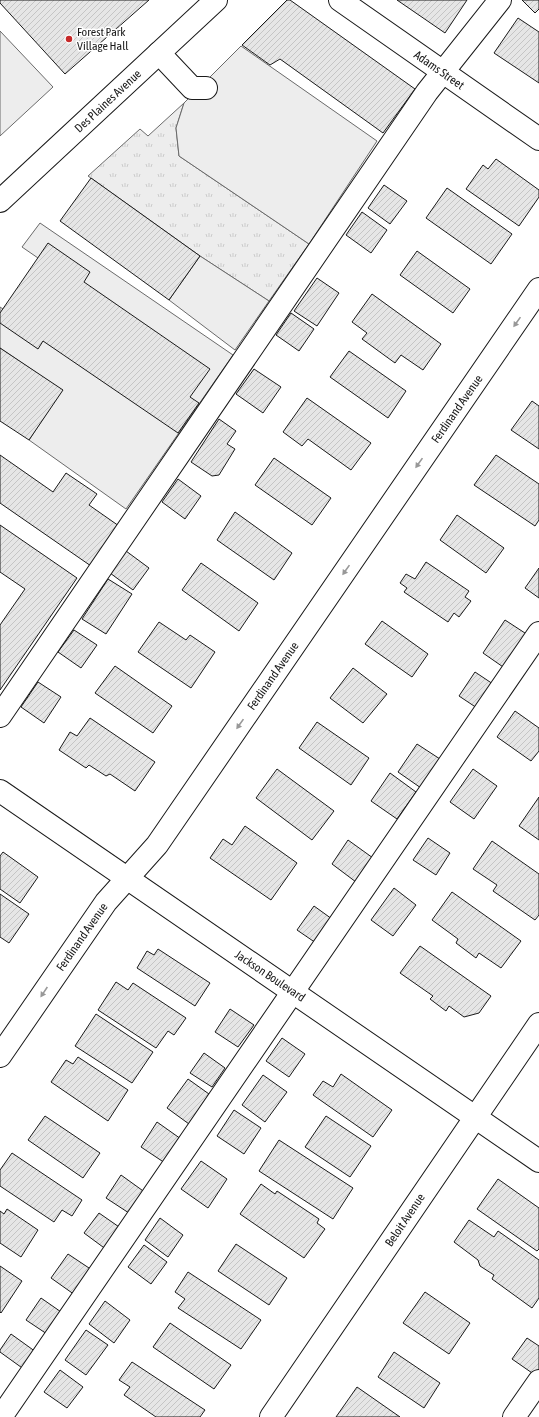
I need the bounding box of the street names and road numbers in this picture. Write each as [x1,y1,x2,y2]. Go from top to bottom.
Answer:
street label: Adams Street [411,48,467,93]
street label: Des Plaines Avenue [72,67,144,135]
street label: Ferdinand Avenue [428,372,486,446]
street label: Ferdinand Avenue [244,639,302,713]
street label: Ferdinand Avenue [53,900,111,974]
street label: Jackson Boulevard [232,947,308,1005]
street label: Beloit Avenue [382,1191,428,1249]

